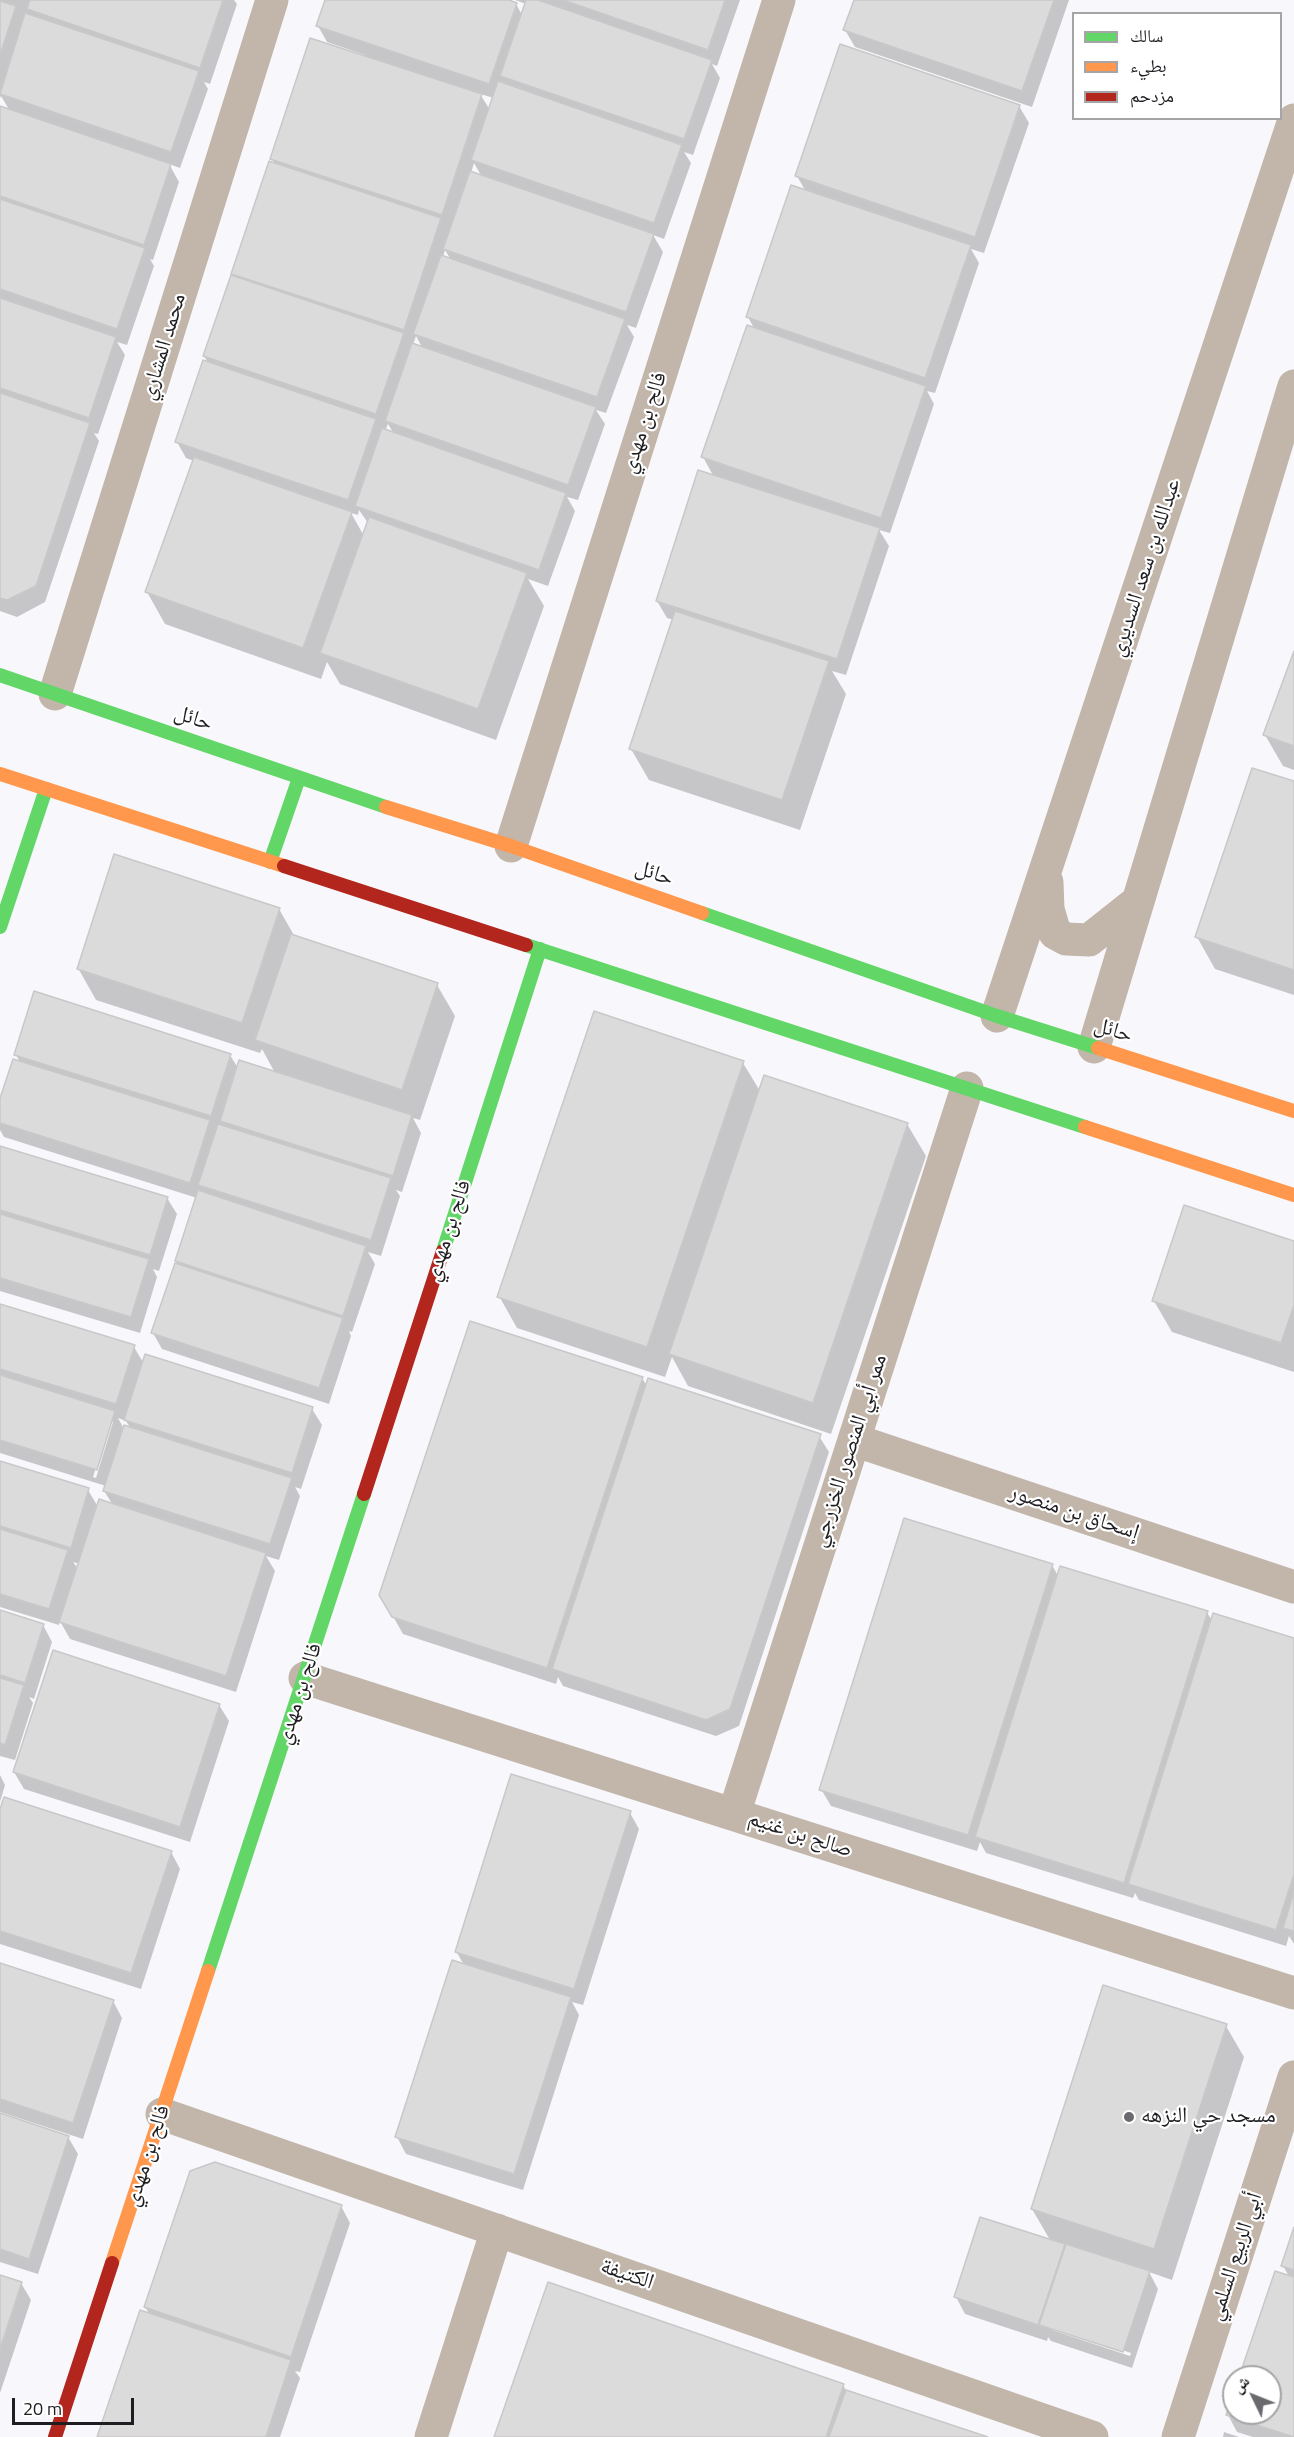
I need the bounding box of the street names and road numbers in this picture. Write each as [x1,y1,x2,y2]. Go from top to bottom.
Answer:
street label: محمد المشاري [135,290,193,404]
street label: فالح بن مهدي [616,369,674,477]
street label: عبدالله بن سعد السديري [1105,476,1187,660]
street label: حائل [170,700,216,738]
street label: حائل [631,855,677,893]
street label: حائل [1091,1012,1135,1050]
street label: فالح بن مهدي [420,1177,478,1285]
street label: ممر أبي المنصور الخزرجي [806,1351,894,1551]
street label: إسحاق بن منصور [1006,1480,1142,1546]
street label: فالح بن مهدي [271,1640,329,1748]
street label: صالح بن غنيم [745,1806,855,1864]
street label: فالح بن مهدي [119,2102,177,2210]
street label: أبي الربيع السلمي [1203,2189,1269,2325]
street label: الكتيفة [597,2254,657,2296]

